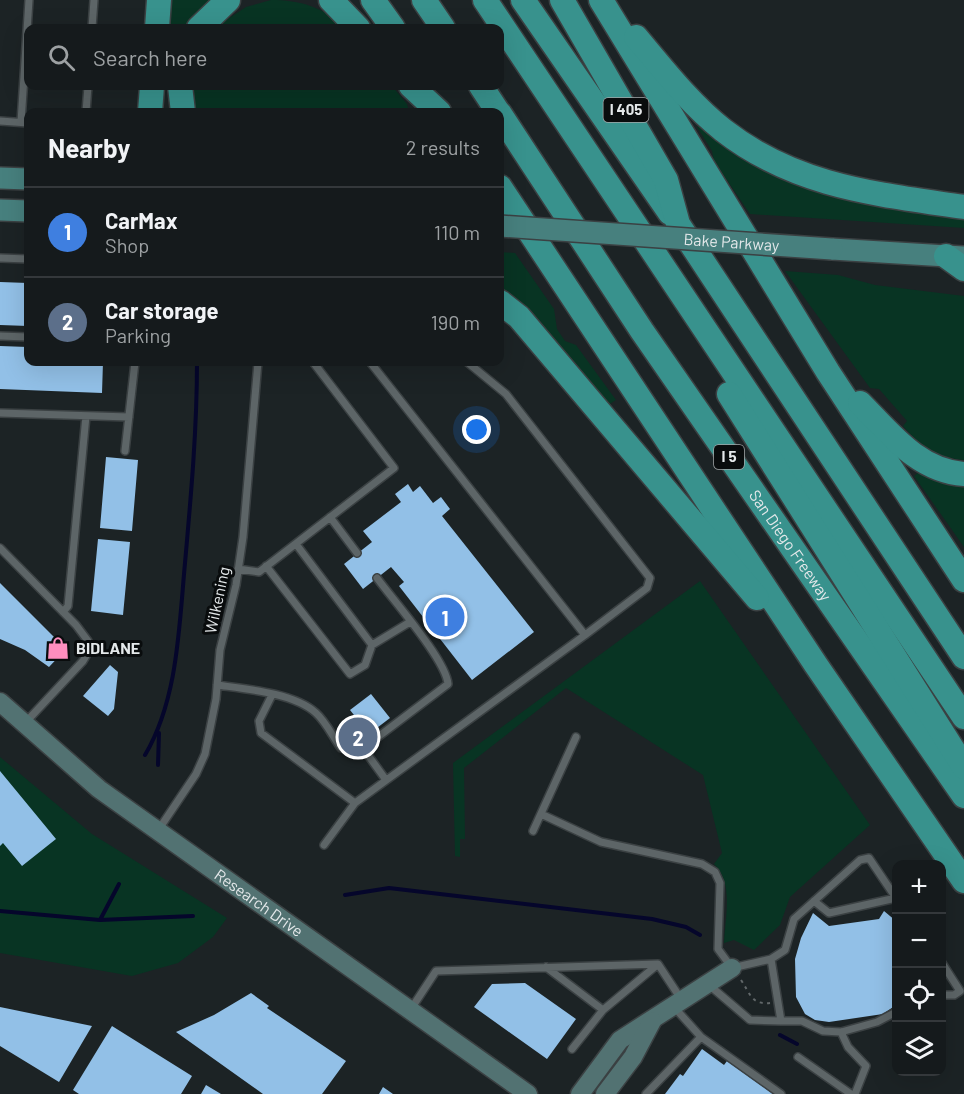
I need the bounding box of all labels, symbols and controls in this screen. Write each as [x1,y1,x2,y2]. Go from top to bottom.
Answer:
search box [24,24,504,90]
icon: search [45,41,78,74]
text: Search here [93,44,207,70]
road number: I 405 [604,98,648,122]
text: Nearby [48,132,130,163]
text: 2 results [406,135,480,159]
text: CarMax [105,207,178,233]
text: 1 [64,220,71,244]
text: 110 m [434,220,480,244]
street label: Bake Parkway [683,229,781,254]
text: Shop [105,233,149,257]
text: Car storage [105,297,218,323]
text: 2 [62,310,73,334]
text: 190 m [431,310,480,334]
text: Parking [105,323,171,347]
your location [462,415,491,444]
road number: I 5 [714,445,744,469]
street label: San Diego Freeway [746,486,836,605]
street label: Wilkening [200,565,233,635]
pin: 1 [426,594,464,640]
shop icon: BIDLANE [45,635,71,661]
place label: BIDLANE [76,638,140,657]
pin: 2 [338,714,378,760]
map controls [892,860,946,1076]
button: + [892,860,946,914]
street label: Research Drive [211,864,307,940]
button: − [892,914,946,968]
button: locate [892,968,946,1022]
button: layers [892,1022,946,1076]

